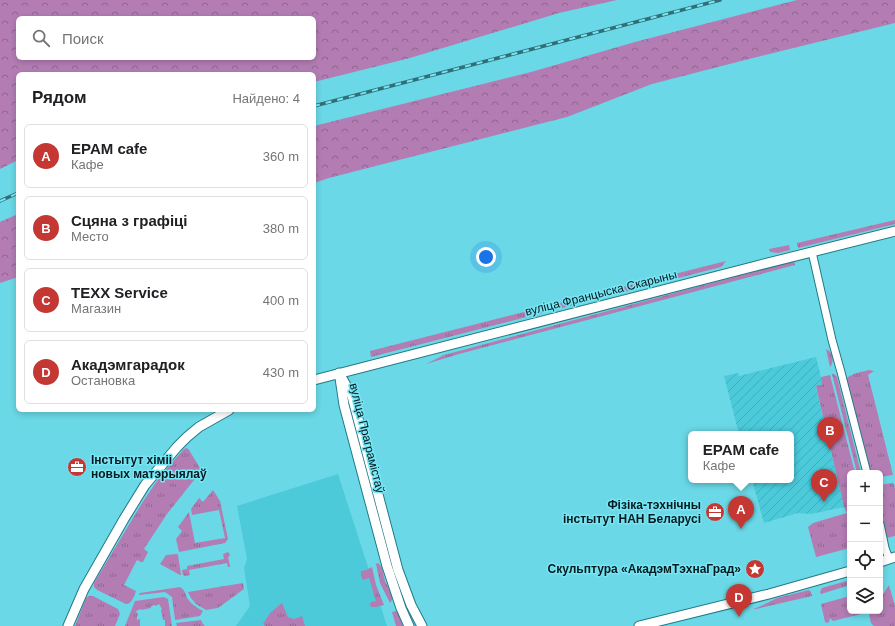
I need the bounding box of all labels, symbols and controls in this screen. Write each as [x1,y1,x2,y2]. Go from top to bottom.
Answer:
search box [16,16,316,60]
icon: search [30,27,52,49]
text: Поиск [62,30,104,47]
text: Рядом [32,88,87,107]
text: Найдено: 4 [232,91,300,106]
text: EPAM cafe [71,140,147,157]
text: A [41,149,51,164]
text: 360 m [263,149,299,164]
text: Кафе [71,157,104,172]
text: Сцяна з графіці [71,212,187,229]
text: B [41,221,51,236]
text: 380 m [263,221,299,236]
text: Место [71,229,109,244]
your location [476,247,496,267]
street label: вуліца Францыска Скарыны [524,267,678,319]
text: TEXX Service [71,284,168,301]
text: C [41,293,51,308]
text: 400 m [263,293,299,308]
text: Магазин [71,301,121,316]
text: Акадэмгарадок [71,356,185,373]
text: D [41,365,51,380]
text: 430 m [263,365,299,380]
text: Остановка [71,373,135,388]
street label: вуліца Праграмістаў [347,381,387,495]
pin: B [817,417,843,450]
popup [688,431,794,483]
text: EPAM cafe [703,441,779,458]
place label: Інстытут хіміі новых матэрыялаў [91,453,207,481]
office icon: Інстытут хіміі новых матэрыялаў [66,456,88,478]
text: Кафе [703,458,736,473]
pin: C [811,469,837,502]
map controls [847,470,883,614]
button: + [847,470,883,506]
pin: A [728,496,754,529]
place label: Фізіка-тэхнічны інстытут НАН Беларусі [563,498,701,526]
office icon: Фізіка-тэхнічны інстытут НАН Беларусі [704,501,726,523]
button: − [847,506,883,542]
button: locate [847,542,883,578]
place icon: Скульптура «АкадэмТэхнаГрад» [744,558,766,580]
place label: Скульптура «АкадэмТэхнаГрад» [548,562,741,576]
button: layers [847,578,883,614]
pin: D [726,584,752,617]

